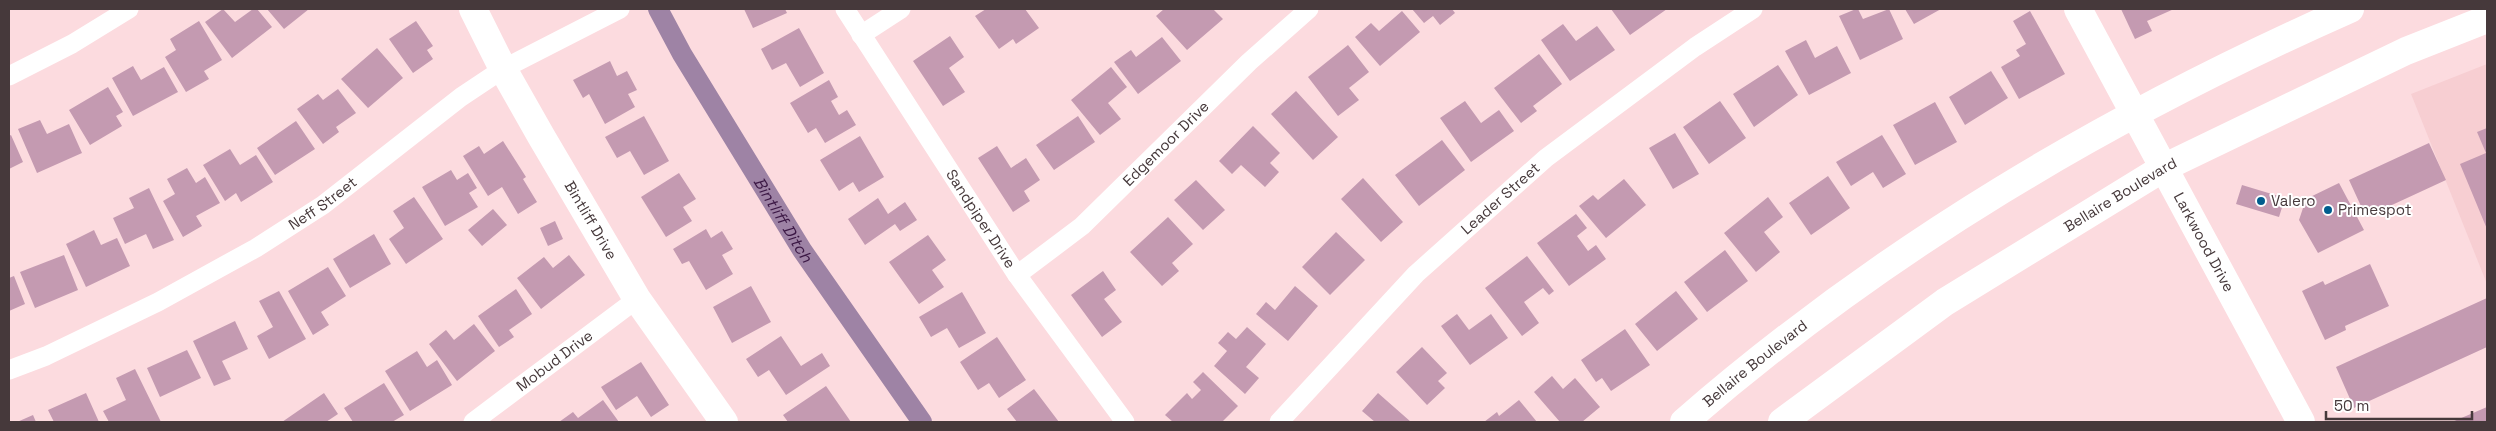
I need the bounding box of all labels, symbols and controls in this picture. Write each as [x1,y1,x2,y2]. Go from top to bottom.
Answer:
street label: Edgemoor Drive [1118,97,1213,190]
street label: Bellaire Boulevard [2060,153,2180,236]
street label: Leader Street [1457,158,1544,238]
street label: Sandpiper Drive [942,166,1020,272]
street label: Neff Street [285,172,360,234]
water label: Bintliff Ditch [749,173,818,268]
street label: Bintliff Drive [561,177,622,263]
street label: Larkwood Drive [2170,189,2239,295]
place label: Valero [2271,191,2316,210]
marker: Valero [2255,195,2267,207]
place label: Primespot [2338,200,2412,219]
marker: Primespot [2322,204,2334,216]
street label: Bellaire Boulevard [1698,316,1811,411]
street label: Mobud Drive [512,326,596,395]
scale bar [2326,388,2472,420]
text: 50 m [2334,396,2369,415]

